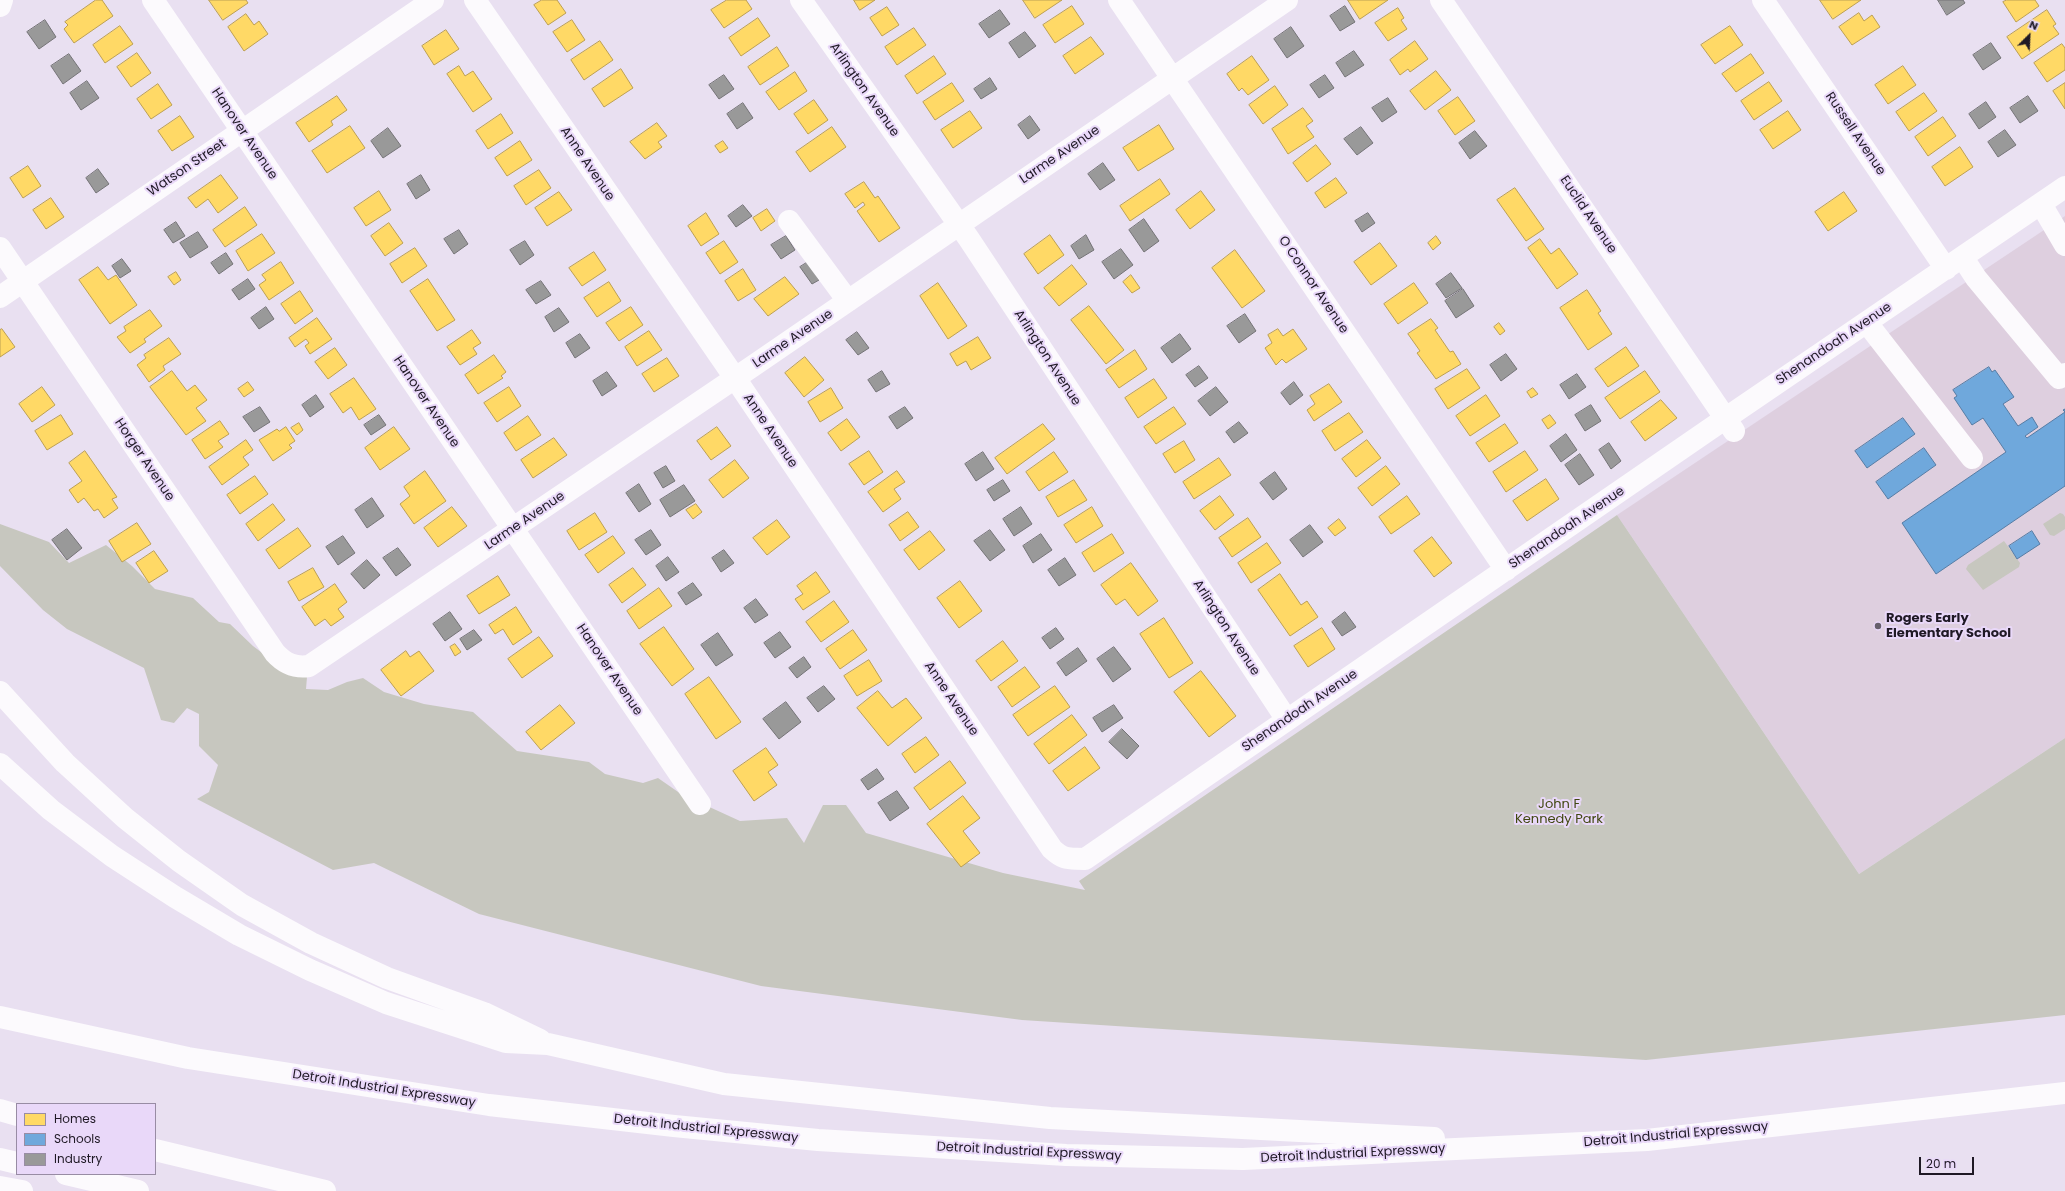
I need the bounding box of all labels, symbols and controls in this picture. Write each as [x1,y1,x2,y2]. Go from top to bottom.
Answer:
north arrow [2009,16,2049,56]
text: N [2027,16,2041,34]
street label: Arlington Avenue [826,40,902,140]
street label: Hanover Avenue [208,85,280,183]
street label: Russell Avenue [1822,90,1888,178]
street label: Larme Avenue [1017,123,1103,187]
street label: Anne Avenue [557,124,617,204]
street label: Watson Street [145,136,229,200]
street label: Euclid Avenue [1556,173,1620,257]
street label: O Connor Avenue [1275,233,1351,337]
street label: Shenandoah Avenue [1773,300,1895,388]
street label: Larme Avenue [750,307,836,371]
street label: Arlington Avenue [1010,307,1084,409]
street label: Hanover Avenue [390,353,462,451]
street label: Anne Avenue [740,391,800,471]
street label: Horger Avenue [111,416,177,504]
street label: Shenandoah Avenue [1506,484,1628,572]
street label: Larme Avenue [482,489,568,553]
street label: Arlington Avenue [1189,577,1263,679]
place label: Rogers Early Elementary School [1886,611,2011,642]
street label: Hanover Avenue [573,621,645,719]
marker: Rogers Early Elementary School [1873,621,1883,631]
street label: Anne Avenue [921,659,981,739]
street label: Shenandoah Avenue [1239,667,1361,755]
park label: John F Kennedy Park [1515,797,1603,828]
street label: Detroit Industrial Expressway [291,1067,477,1111]
legend [16,1103,156,1175]
text: Homes [54,1110,96,1127]
street label: Detroit Industrial Expressway [613,1112,799,1146]
street label: Detroit Industrial Expressway [1583,1119,1769,1151]
text: Schools [54,1130,101,1147]
street label: Detroit Industrial Expressway [936,1139,1122,1165]
street label: Detroit Industrial Expressway [1260,1141,1446,1167]
scale bar [1921,1149,1976,1175]
text: Industry [54,1150,102,1167]
text: 20 m [1926,1155,1956,1172]

